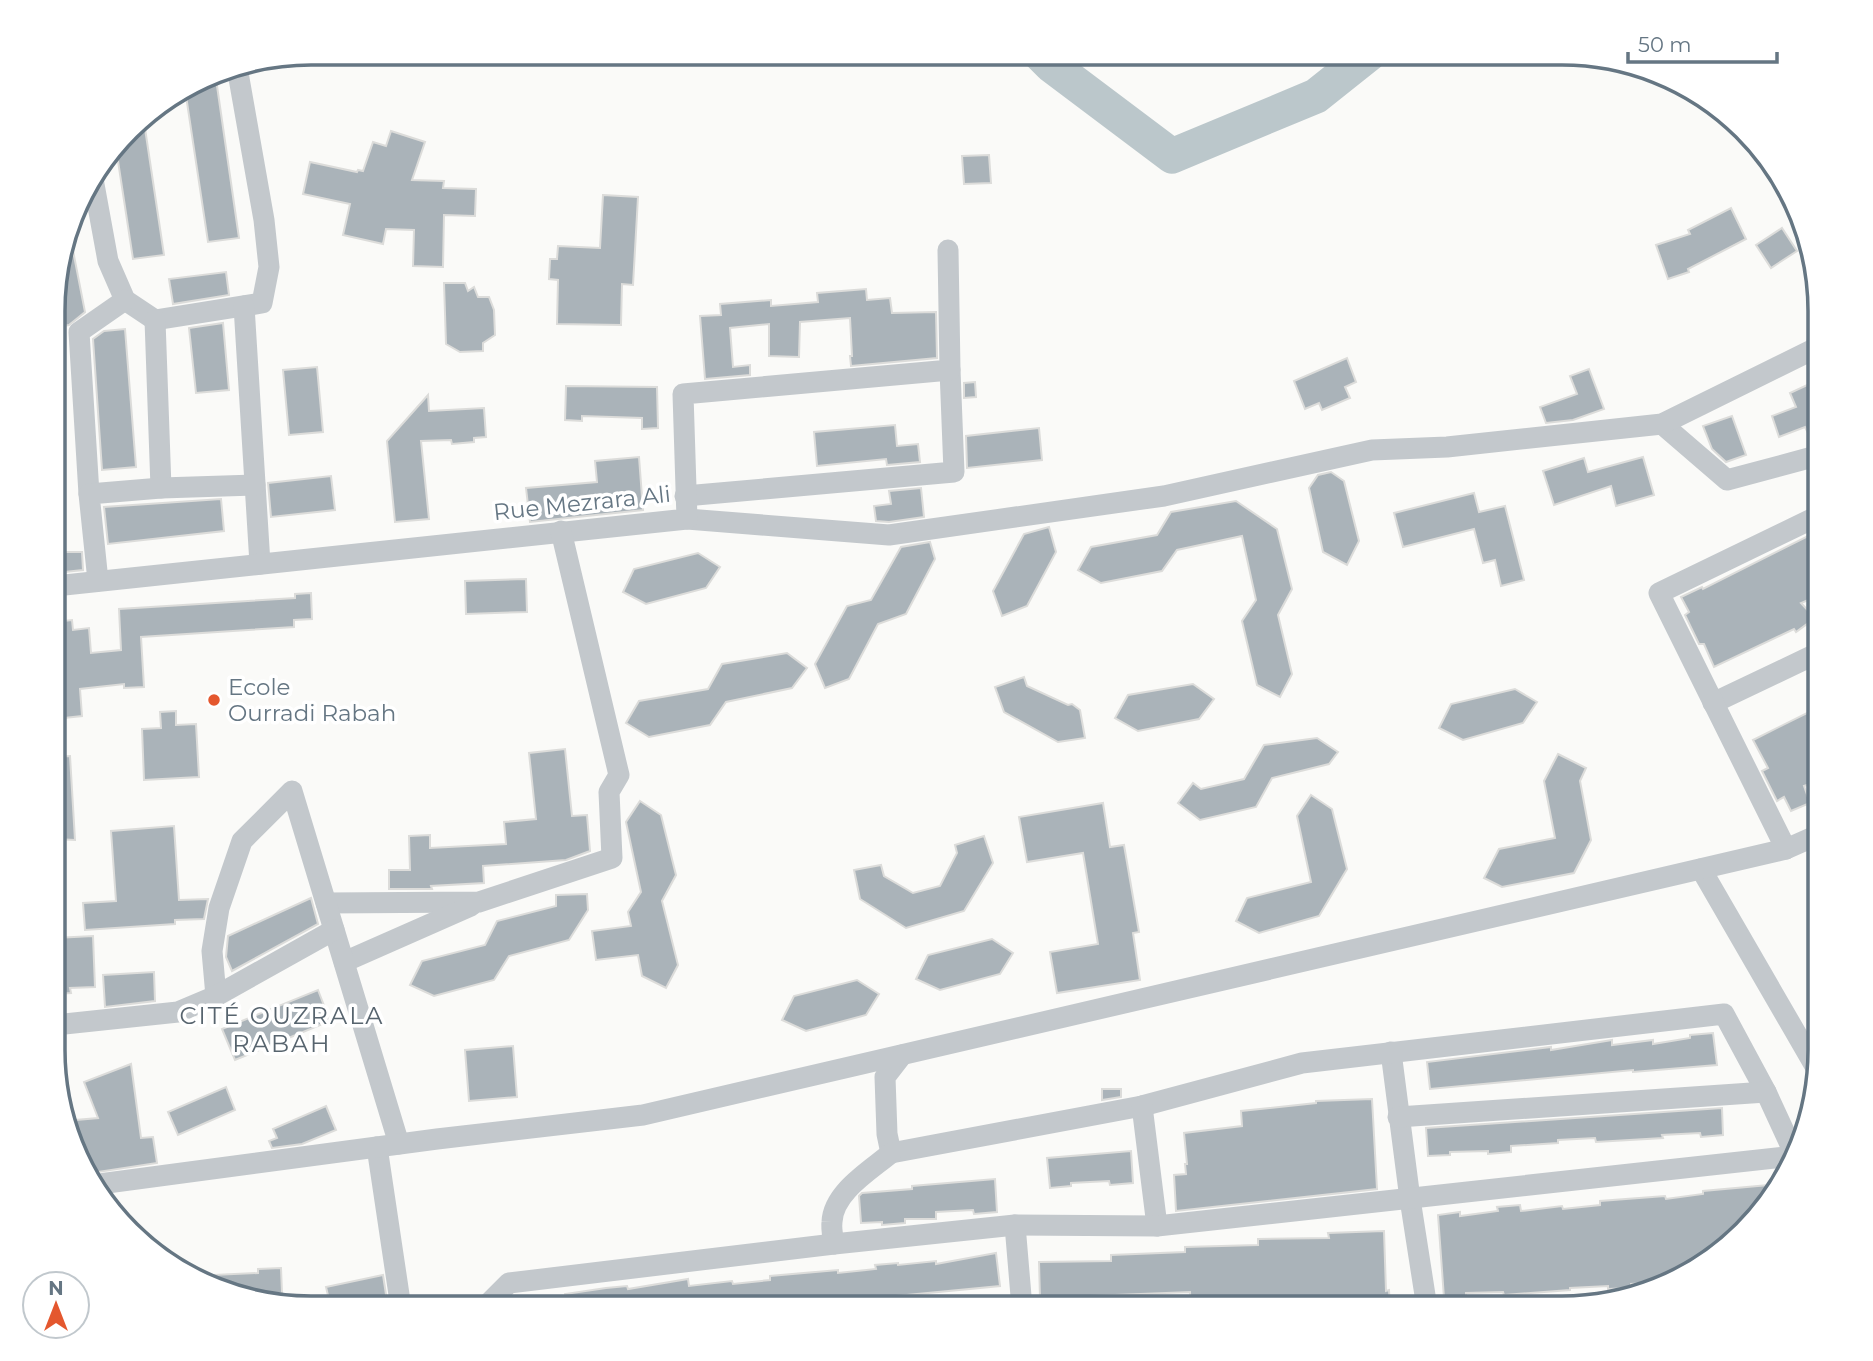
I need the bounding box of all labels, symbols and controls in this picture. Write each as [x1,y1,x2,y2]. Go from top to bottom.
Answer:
scale bar [1628,21,1777,65]
text: 50 m [1638,32,1692,57]
street label: Rue Mezrara Ali [492,480,672,526]
place label: Ecole Ourradi Rabah [228,673,396,727]
marker: Ecole Ourradi Rabah [206,692,222,708]
district label: CITÉ OUZRALA RABAH [179,1001,385,1058]
north arrow [21,1270,91,1340]
text: N [48,1277,64,1300]

